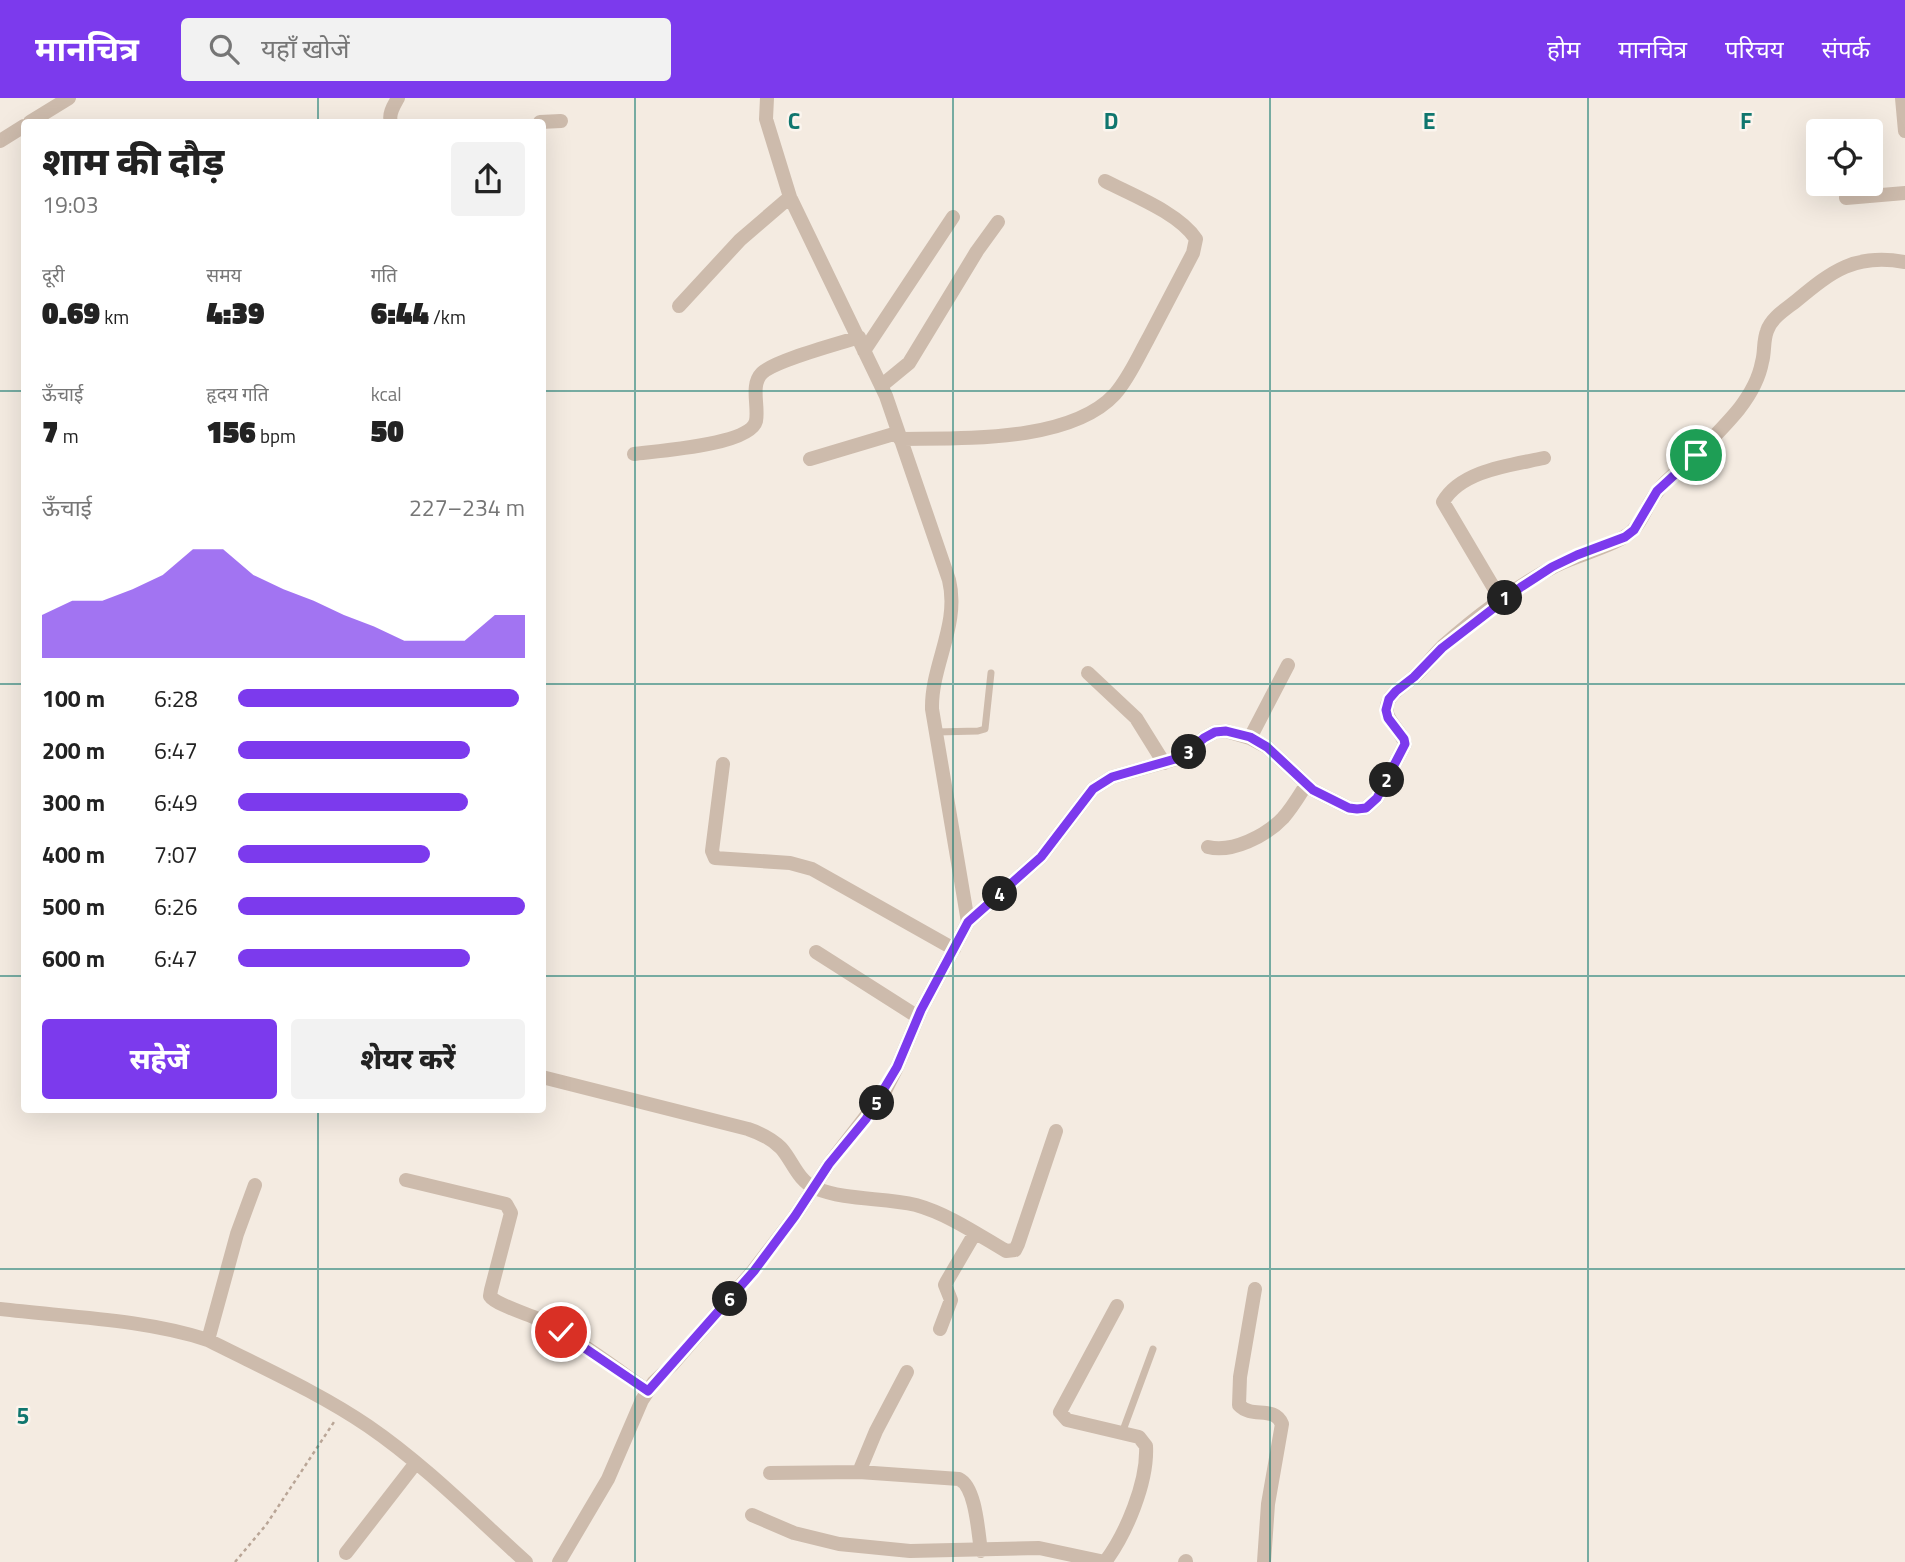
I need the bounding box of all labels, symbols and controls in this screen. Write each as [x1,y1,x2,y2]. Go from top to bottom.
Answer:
search box [181,18,671,81]
text: मानचित्र [35,24,139,74]
text: यहाँ खोजें [261,29,350,68]
icon: search [205,30,243,68]
text: होम [1547,31,1580,67]
text: मानचित्र [1618,31,1687,67]
text: परिचय [1725,31,1784,67]
text: संपर्क [1822,31,1870,67]
text: C [788,103,800,138]
text: D [1104,103,1118,138]
text: E [1423,103,1435,138]
text: F [1740,103,1752,138]
map controls [1806,119,1883,196]
button: locate [1806,119,1883,196]
text: शाम की दौड़ [42,132,224,190]
button: share [451,142,525,216]
text: 19:03 [42,187,99,222]
text: दूरी [42,260,65,289]
text: समय [206,260,242,289]
text: गति [371,260,397,289]
text: 0.69 [42,290,100,336]
text: 4:39 [206,290,264,336]
text: 6:44 [371,290,429,336]
text: km [100,302,129,331]
text: /km [429,302,466,331]
text: ऊँचाई [42,379,83,408]
text: हृदय गति [206,379,269,408]
text: kcal [371,379,402,408]
text: 50 [371,408,404,454]
text: 7 [42,409,59,455]
text: 156 [206,409,256,455]
text: m [59,421,79,450]
text: bpm [256,421,296,450]
pin [1666,425,1726,485]
icon: arrive [1677,436,1715,474]
text: ऊँचाई [42,490,92,525]
text: 227–234 m [409,490,525,525]
pin: 1 [1488,580,1522,616]
text: 1 [1499,583,1510,612]
text: 100 m [42,681,105,716]
text: 6:28 [154,681,198,716]
text: 200 m [42,733,105,768]
text: 6:47 [154,733,198,768]
pin: 3 [1172,734,1206,770]
text: 3 [1183,737,1194,766]
pin: 2 [1370,762,1404,798]
text: 2 [1381,765,1392,794]
text: 300 m [42,785,105,820]
text: 6:49 [154,785,198,820]
text: 400 m [42,837,105,872]
text: 7:07 [154,837,198,872]
pin: 4 [982,876,1018,912]
text: 4 [994,879,1005,908]
text: 500 m [42,889,105,924]
text: 6:26 [154,889,198,924]
text: 600 m [42,941,105,976]
text: 6:47 [154,941,198,976]
button: सहेजें [42,1019,277,1099]
button: शेयर करें [291,1019,525,1099]
pin: 5 [860,1086,894,1121]
text: 5 [871,1088,882,1117]
pin: 6 [712,1282,748,1316]
text: 6 [724,1284,735,1313]
pin [531,1302,591,1362]
icon: check [542,1313,580,1351]
text: 5 [17,1398,29,1433]

